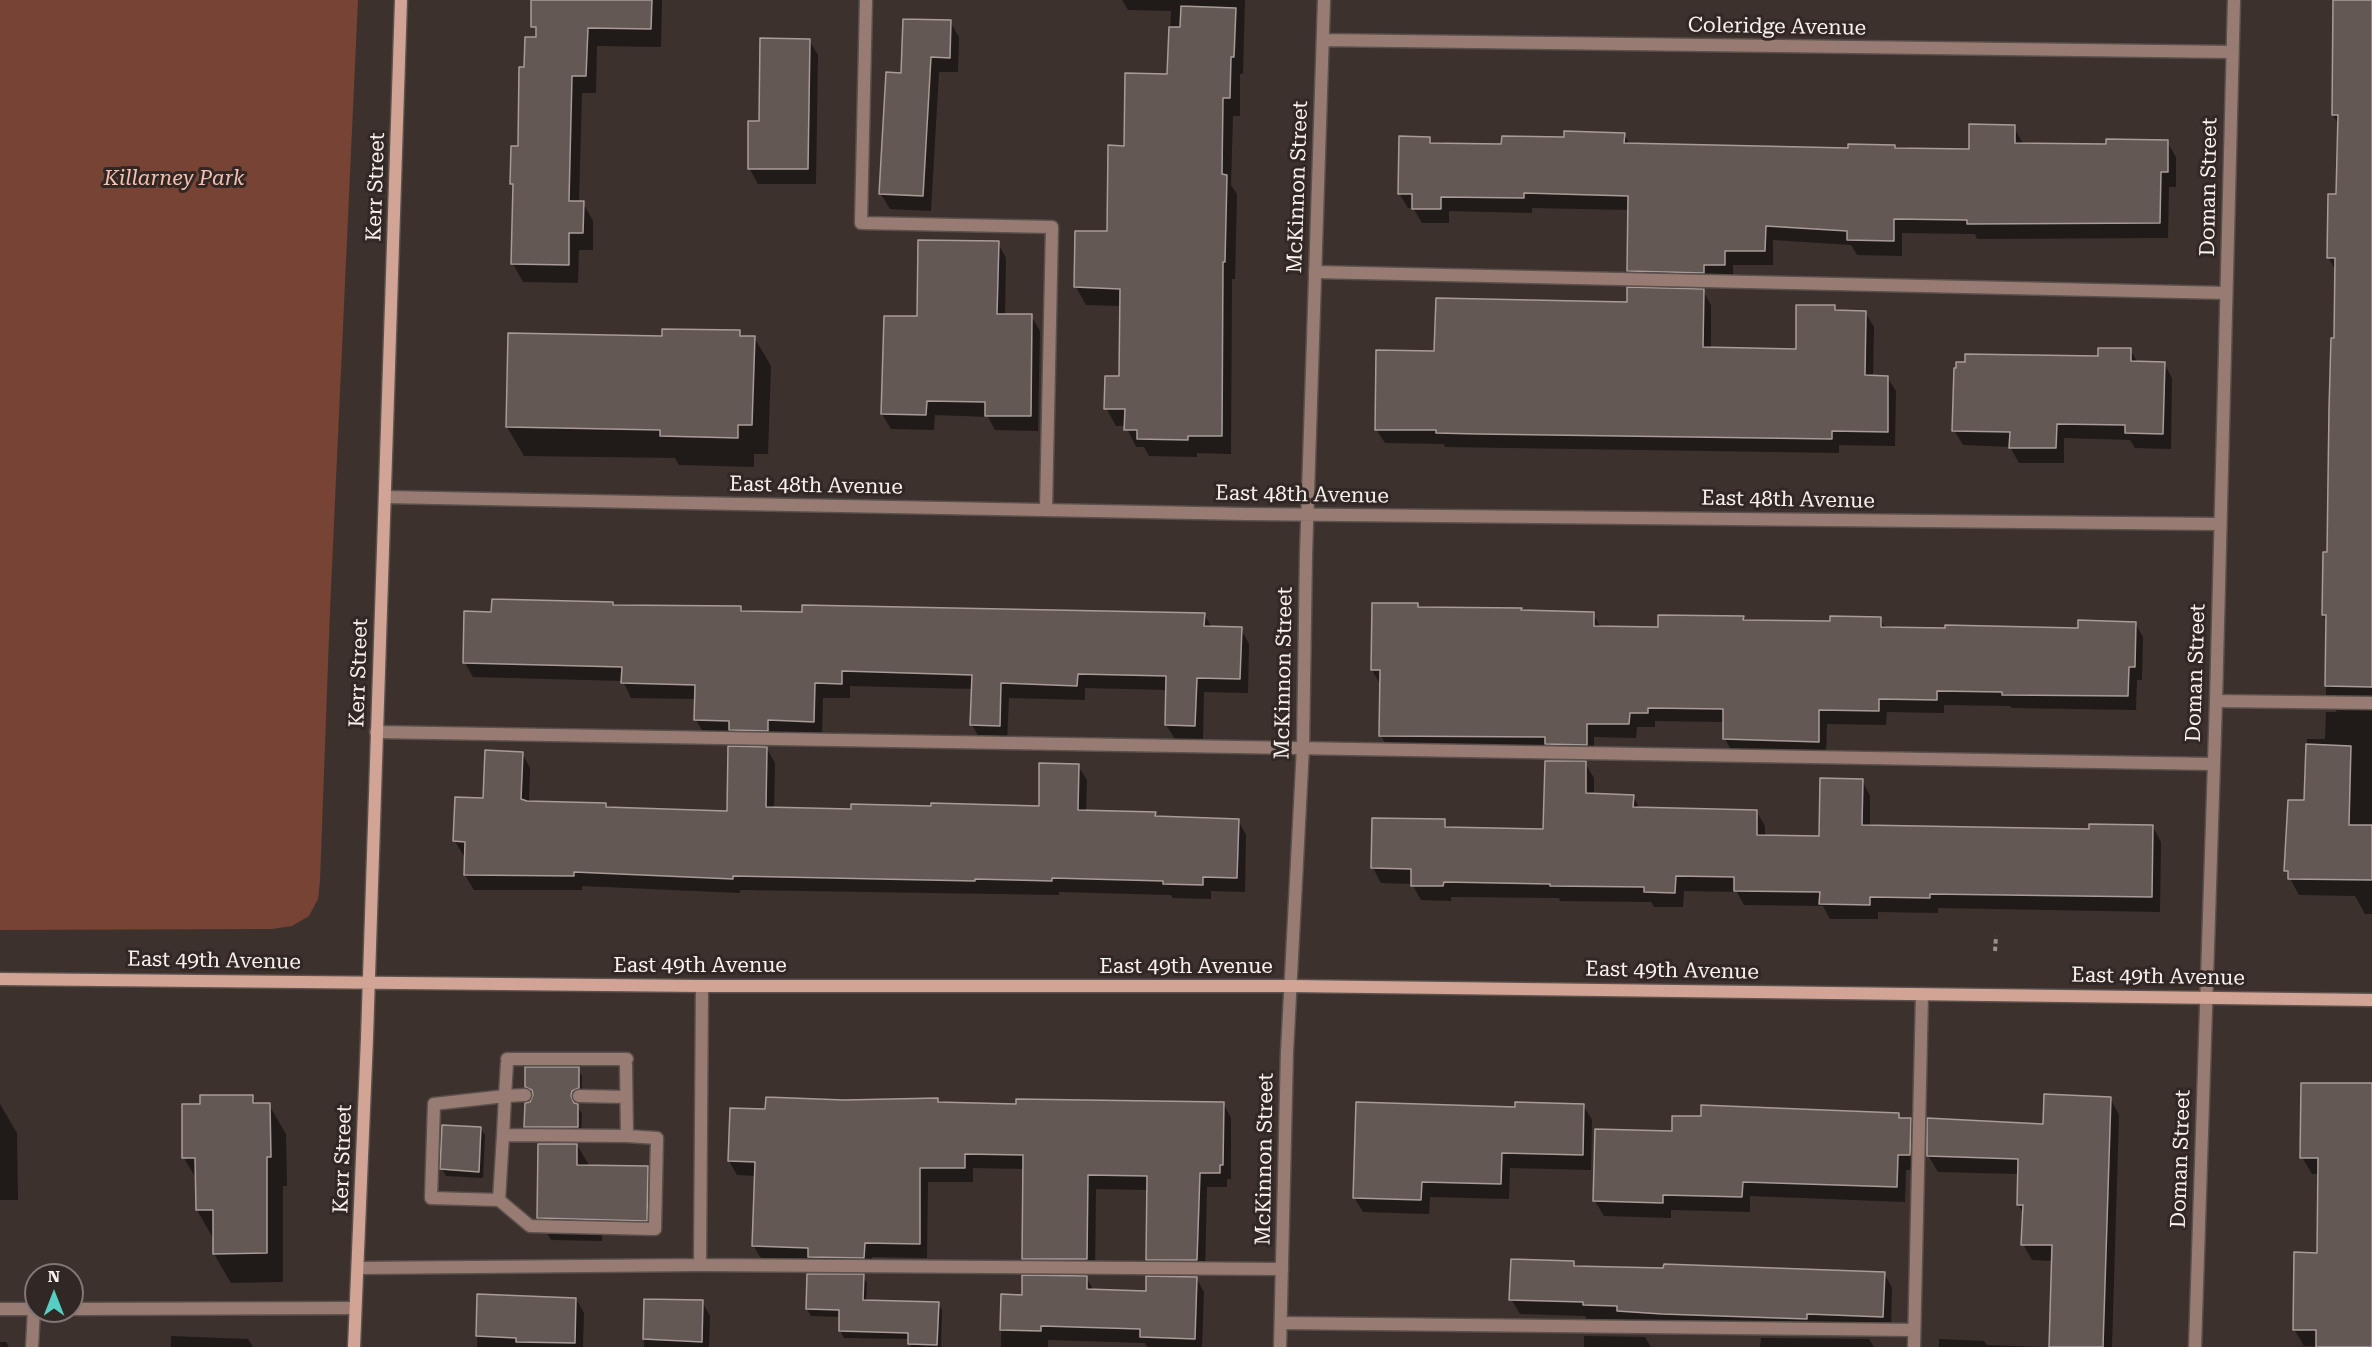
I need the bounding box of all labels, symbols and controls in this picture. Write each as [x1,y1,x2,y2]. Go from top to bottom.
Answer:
street label: Coleridge Avenue [1688,13,1866,41]
street label: McKinnon Street [1282,100,1314,274]
street label: Doman Street [2195,117,2223,257]
street label: Kerr Street [362,132,390,242]
park label: Killarney Park [104,166,244,192]
street label: East 48th Avenue [729,472,903,500]
street label: East 48th Avenue [1215,481,1389,509]
street label: East 48th Avenue [1701,486,1875,514]
street label: McKinnon Street [1270,586,1298,760]
street label: Doman Street [2181,603,2211,743]
street label: Kerr Street [345,618,373,728]
street label: East 49th Avenue [127,947,301,975]
street label: East 49th Avenue [613,953,787,979]
street label: East 49th Avenue [1099,954,1273,980]
street label: East 49th Avenue [1585,957,1759,985]
street label: East 49th Avenue [2071,963,2245,991]
street label: McKinnon Street [1251,1072,1279,1246]
street label: Doman Street [2166,1089,2196,1229]
street label: Kerr Street [329,1104,357,1214]
north arrow [24,1263,84,1323]
text: N [48,1267,60,1286]

